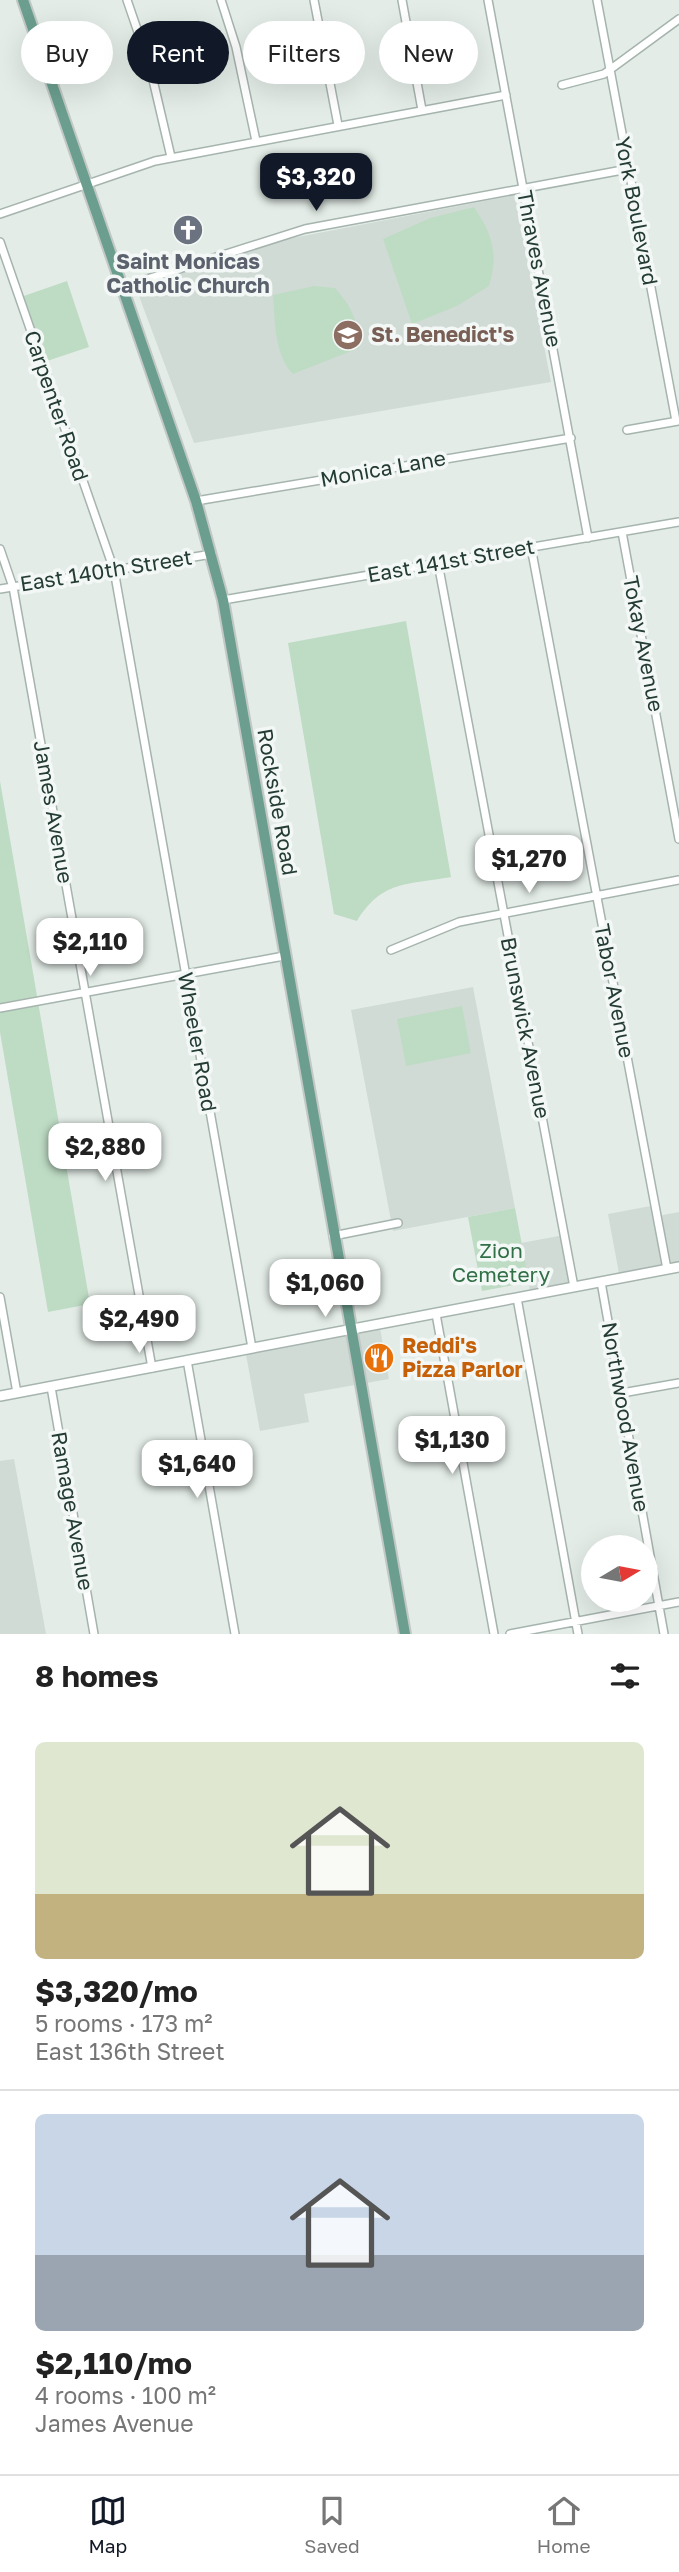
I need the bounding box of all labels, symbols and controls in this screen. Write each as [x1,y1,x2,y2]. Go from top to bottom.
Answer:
chip: Buy [21,21,113,84]
chip: Rent [127,21,229,84]
chip: Filters [243,21,365,84]
chip: New [379,21,478,84]
street label: York Boulevard [610,134,664,288]
pin: $3,320 [259,154,373,213]
text: $3,320 [276,162,356,190]
street label: Thraves Avenue [512,188,568,350]
church icon: Saint Monicas Catholic Church [171,213,205,247]
place label: Saint Monicas Catholic Church [106,248,270,298]
school or university icon: St. Benedict's [331,318,365,352]
place label: St. Benedict's [371,321,514,347]
street label: Carpenter Road [19,327,95,484]
street label: Monica Lane [318,444,448,492]
street label: East 141st Street [365,533,536,588]
street label: East 140th Street [18,544,194,596]
street label: Tokay Avenue [618,574,670,714]
street label: Rockside Road [252,726,304,877]
street label: James Avenue [29,738,79,885]
pin: $1,270 [472,836,586,895]
text: $1,270 [491,844,567,872]
pin: $2,110 [33,918,147,978]
street label: Tabor Avenue [589,922,641,1060]
text: $2,110 [52,927,128,955]
street label: Brunswick Avenue [496,935,556,1121]
street label: Wheeler Road [173,970,223,1114]
pin: $2,880 [48,1124,162,1183]
text: $2,880 [64,1132,146,1160]
park label: Zion Cemetery [452,1237,550,1287]
pin: $1,060 [268,1260,382,1319]
text: $1,060 [285,1268,365,1296]
pin: $2,490 [82,1296,196,1355]
text: $2,490 [99,1304,179,1332]
street label: Northwood Avenue [596,1320,656,1514]
place label: Reddi's Pizza Parlor [402,1332,523,1382]
restaurant icon: Reddi's Pizza Parlor [362,1341,396,1375]
pin: $1,130 [395,1416,509,1476]
text: $1,130 [414,1425,490,1453]
street label: Ramage Avenue [46,1429,100,1592]
pin: $1,640 [140,1440,254,1500]
text: $1,640 [158,1449,236,1477]
north arrow [581,1535,658,1612]
map controls [581,1535,658,1612]
icon: filters [606,1657,644,1695]
text: 8 homes [35,1658,159,1694]
icon: home [277,1788,403,1914]
text: $3,320/mo [35,1973,198,2009]
text: 5 rooms · 173 m² [35,2009,213,2037]
text: East 136th Street [35,2037,225,2065]
icon: home [277,2160,403,2286]
text: $2,110/mo [35,2345,192,2381]
text: 4 rooms · 100 m² [35,2381,216,2409]
text: James Avenue [35,2409,194,2437]
tab: Map [89,2492,127,2557]
tab: Saved [304,2492,360,2557]
tab: Home [537,2492,590,2557]

